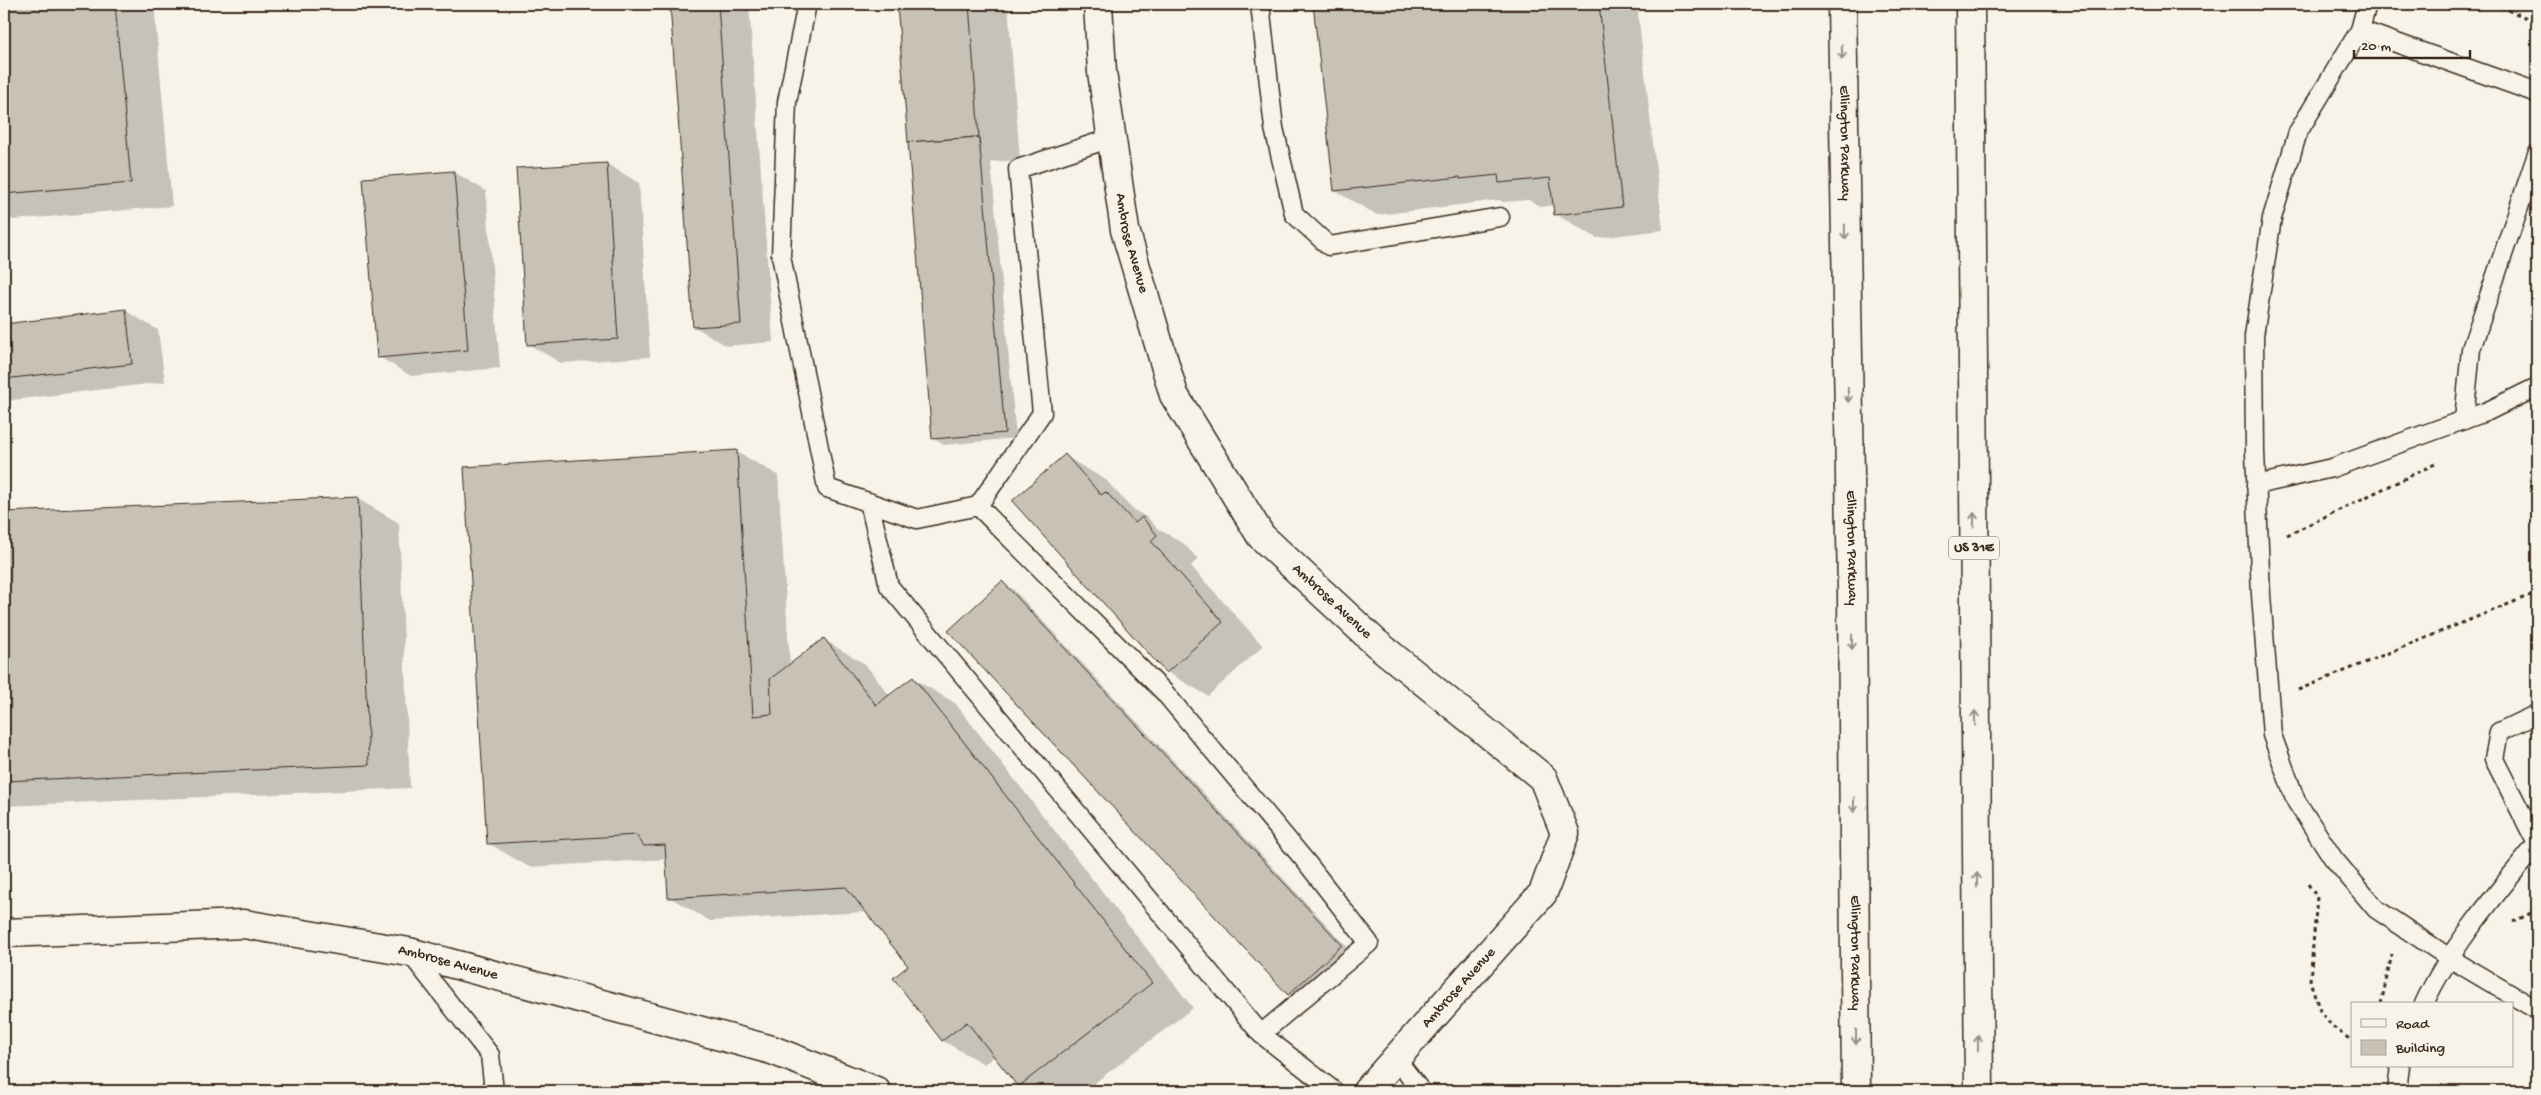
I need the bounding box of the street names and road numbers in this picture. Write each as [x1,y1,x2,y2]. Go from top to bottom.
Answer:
street label: Ellington Parkway [1834,85,1854,201]
street label: Ambrose Avenue [1111,192,1152,296]
street label: Ellington Parkway [1841,490,1861,606]
road number: US 31E [1949,536,1999,560]
street label: Ambrose Avenue [1288,560,1375,643]
street label: Ellington Parkway [1845,895,1864,1011]
street label: Ambrose Avenue [397,941,500,985]
street label: Ambrose Avenue [1418,944,1500,1032]

